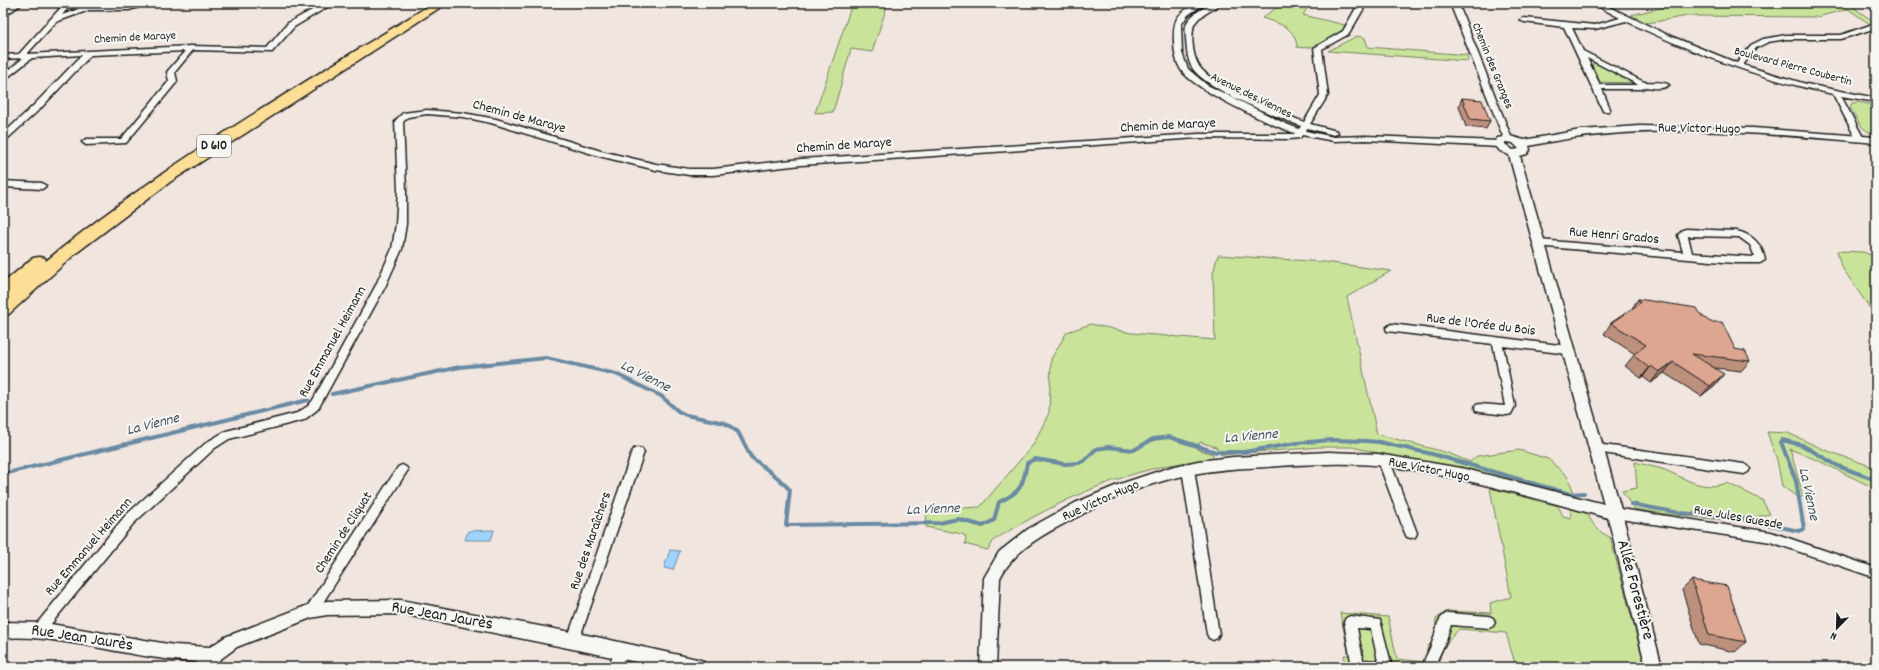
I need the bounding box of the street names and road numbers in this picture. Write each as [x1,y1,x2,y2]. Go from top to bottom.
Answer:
street label: Chemin des Granges [1467,20,1517,112]
street label: Chemin de Maraye [94,27,176,49]
street label: Boulevard Pierre Coubertin [1732,43,1854,91]
street label: Avenue des Viennes [1207,69,1295,123]
street label: Chemin de Maraye [470,95,568,139]
street label: Chemin de Maraye [1120,114,1216,138]
street label: Rue Victor Hugo [1658,118,1740,140]
street label: Chemin de Maraye [796,133,892,159]
road number: D 610 [197,135,231,157]
street label: Rue Henri Grados [1568,222,1660,250]
street label: Rue Emmanuel Heimann [294,283,372,401]
street label: Rue de l'Orée du Bois [1425,308,1537,342]
street label: Rue Victor Hugo [1387,452,1471,488]
street label: Rue Victor Hugo [1059,475,1143,527]
street label: Chemin de Cliquat [310,488,378,578]
street label: Rue des Maraîchers [565,489,617,593]
street label: Rue Emmanuel Heimann [41,493,137,601]
street label: Rue Jules Guesde [1692,500,1784,536]
street label: Allée Forestière [1609,537,1659,643]
street label: Rue Jean Jaurès [389,596,495,638]
street label: Rue Jean Jaurès [29,619,135,659]

